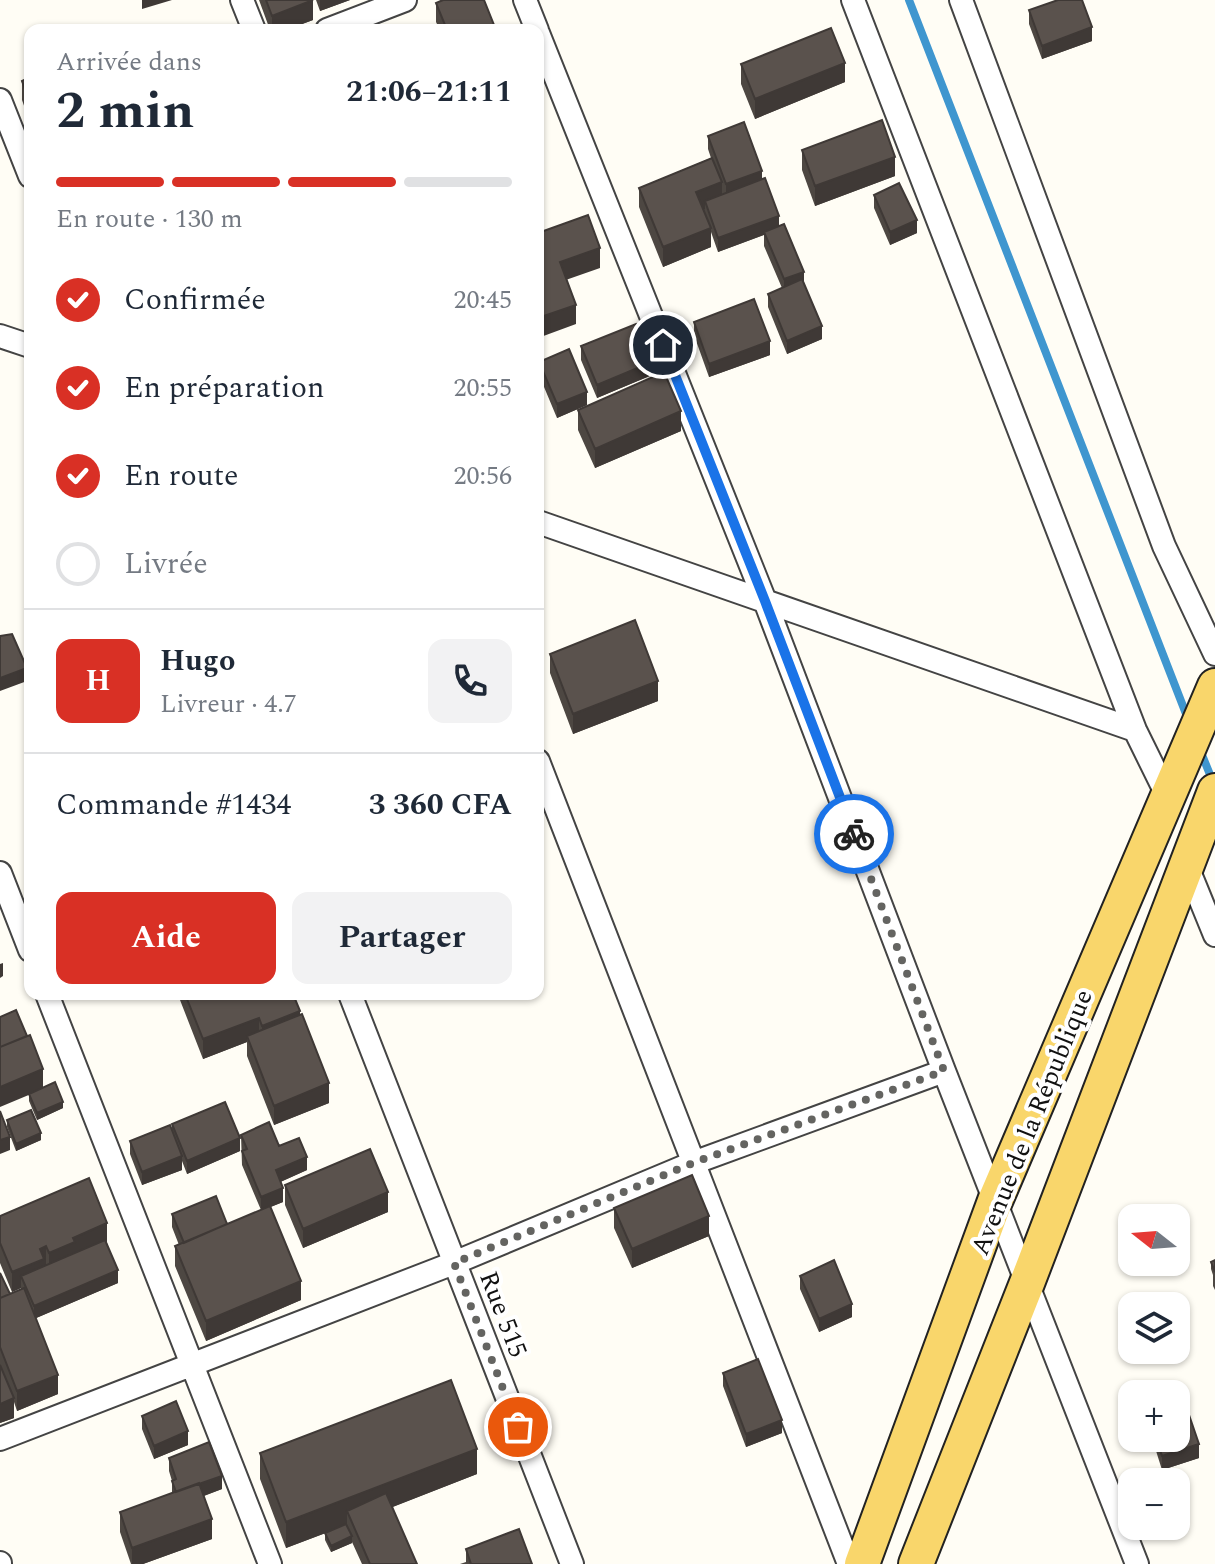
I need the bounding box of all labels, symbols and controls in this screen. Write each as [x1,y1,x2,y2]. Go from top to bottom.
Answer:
text: Arrivée dans [56,42,202,82]
text: 21:06–21:11 [346,69,512,115]
text: 2 min [56,72,194,151]
text: En route · 130 m [56,199,243,239]
text: Confirmée [124,277,266,323]
icon: check [56,278,100,322]
text: 20:45 [453,280,512,320]
pin [629,311,697,379]
icon: home [641,323,685,367]
text: En préparation [124,365,324,411]
icon: check [56,366,100,410]
text: 20:55 [453,368,512,408]
text: En route [124,453,239,499]
icon: check [56,454,100,498]
text: 20:56 [453,456,512,496]
text: Livrée [124,541,208,587]
text: Hugo [160,638,235,684]
button: phone [428,639,512,723]
text: H [85,658,111,704]
text: Livreur · 4.7 [160,684,297,724]
text: Commande #1434 [56,782,291,828]
text: 3 360 CFA [369,782,512,828]
courier [814,794,894,874]
icon: bike [832,812,876,856]
button: Aide [56,892,276,984]
button: Partager [292,892,512,984]
street label: Avenue de la République [960,983,1104,1261]
north arrow [1118,1204,1190,1276]
map controls [1118,1204,1190,1540]
street label: Rue 515 [468,1265,538,1363]
button: layers [1118,1292,1190,1364]
button: + [1118,1380,1190,1452]
pin [484,1393,552,1461]
icon: bag [496,1405,540,1449]
button: − [1118,1468,1190,1540]

